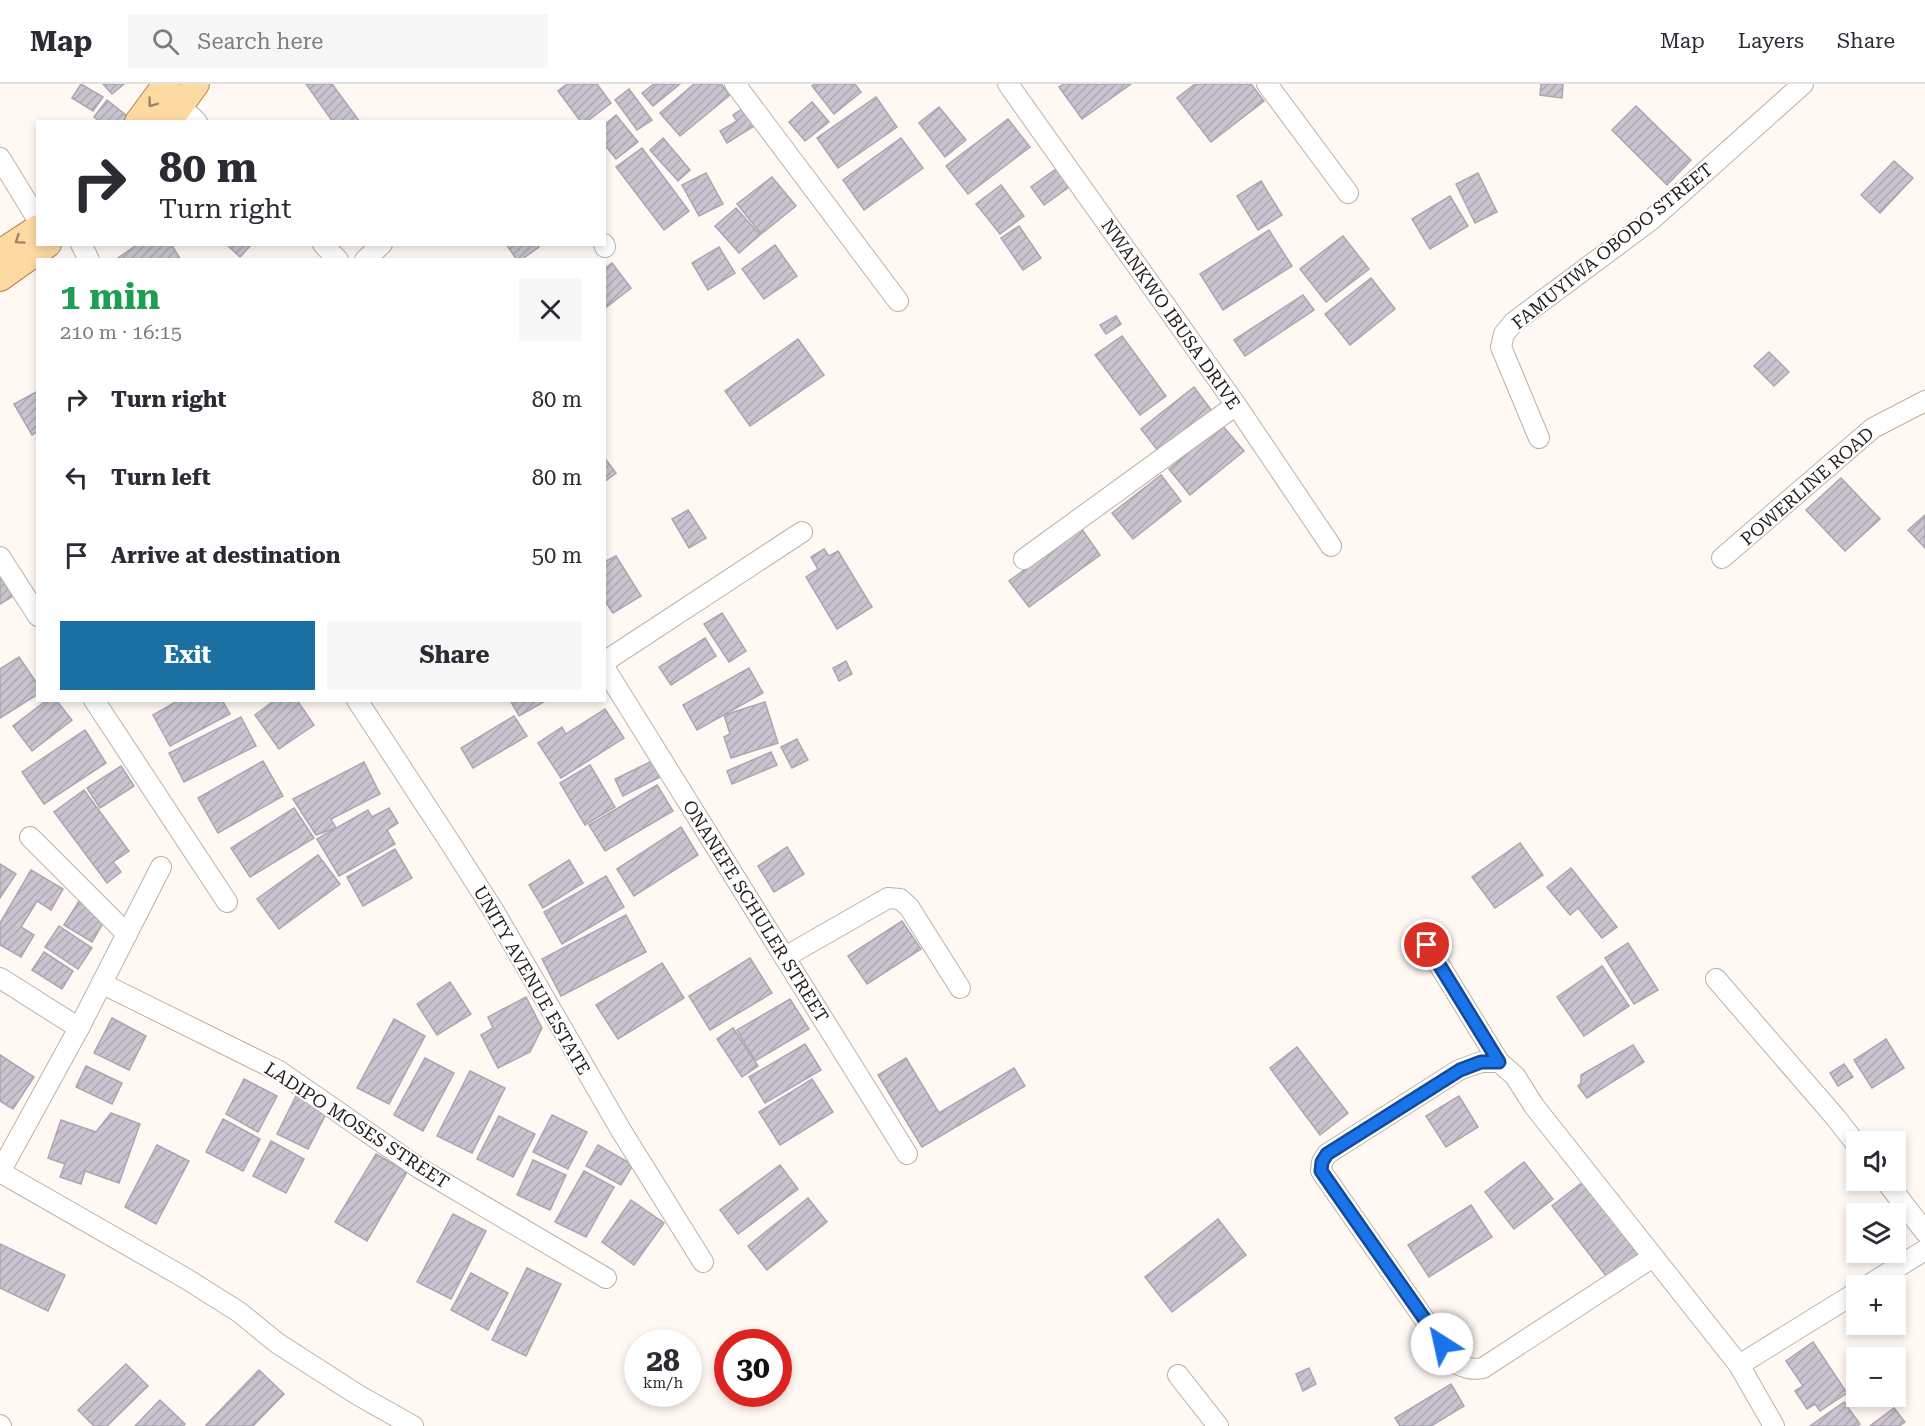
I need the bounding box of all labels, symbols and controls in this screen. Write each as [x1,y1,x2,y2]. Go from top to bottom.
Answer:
search box [128,14,548,68]
text: Map [30,25,92,58]
icon: search [149,25,182,58]
text: Search here [197,29,323,54]
text: Map [1660,29,1705,53]
text: Layers [1738,29,1804,53]
text: Share [1837,29,1895,53]
one-way arrow [148,96,159,107]
text: 80 m [159,143,257,192]
icon: right [60,144,138,222]
street label: FAMUYIWA OBODO STREET [1507,159,1717,333]
text: Turn right [159,193,292,225]
street label: NWANKWO IBUSA DRIVE [1097,215,1245,413]
one-way arrow [14,233,25,244]
text: 1 min [60,276,160,318]
button: close [519,278,582,341]
text: 210 m · 16:15 [60,320,182,344]
icon: right [60,383,93,416]
text: Turn right [111,387,226,412]
text: 80 m [532,387,582,412]
street label: POWERLINE ROAD [1736,422,1878,550]
icon: left [60,461,93,494]
text: Turn left [111,465,211,490]
text: 80 m [532,465,582,490]
icon: arrive [60,539,93,572]
text: Arrive at destination [111,543,340,568]
text: 50 m [532,543,582,568]
button: Exit [60,621,315,690]
button: Share [327,621,582,690]
street label: ONANEFE SCHULER STREET [679,796,833,1026]
street label: UNITY AVENUE ESTATE [469,882,595,1078]
pin [1401,919,1452,970]
icon: arrive [1410,928,1443,961]
street label: LADIPO MOSES STREET [261,1057,453,1193]
map controls [1846,1131,1906,1407]
button: sound [1846,1131,1906,1191]
button: layers [1846,1203,1906,1263]
button: + [1846,1275,1906,1335]
position arrow [1410,1312,1474,1376]
speed limit sign: 30 [714,1329,792,1407]
text: 28 [646,1343,680,1378]
button: − [1846,1347,1906,1407]
text: km/h [643,1374,683,1392]

